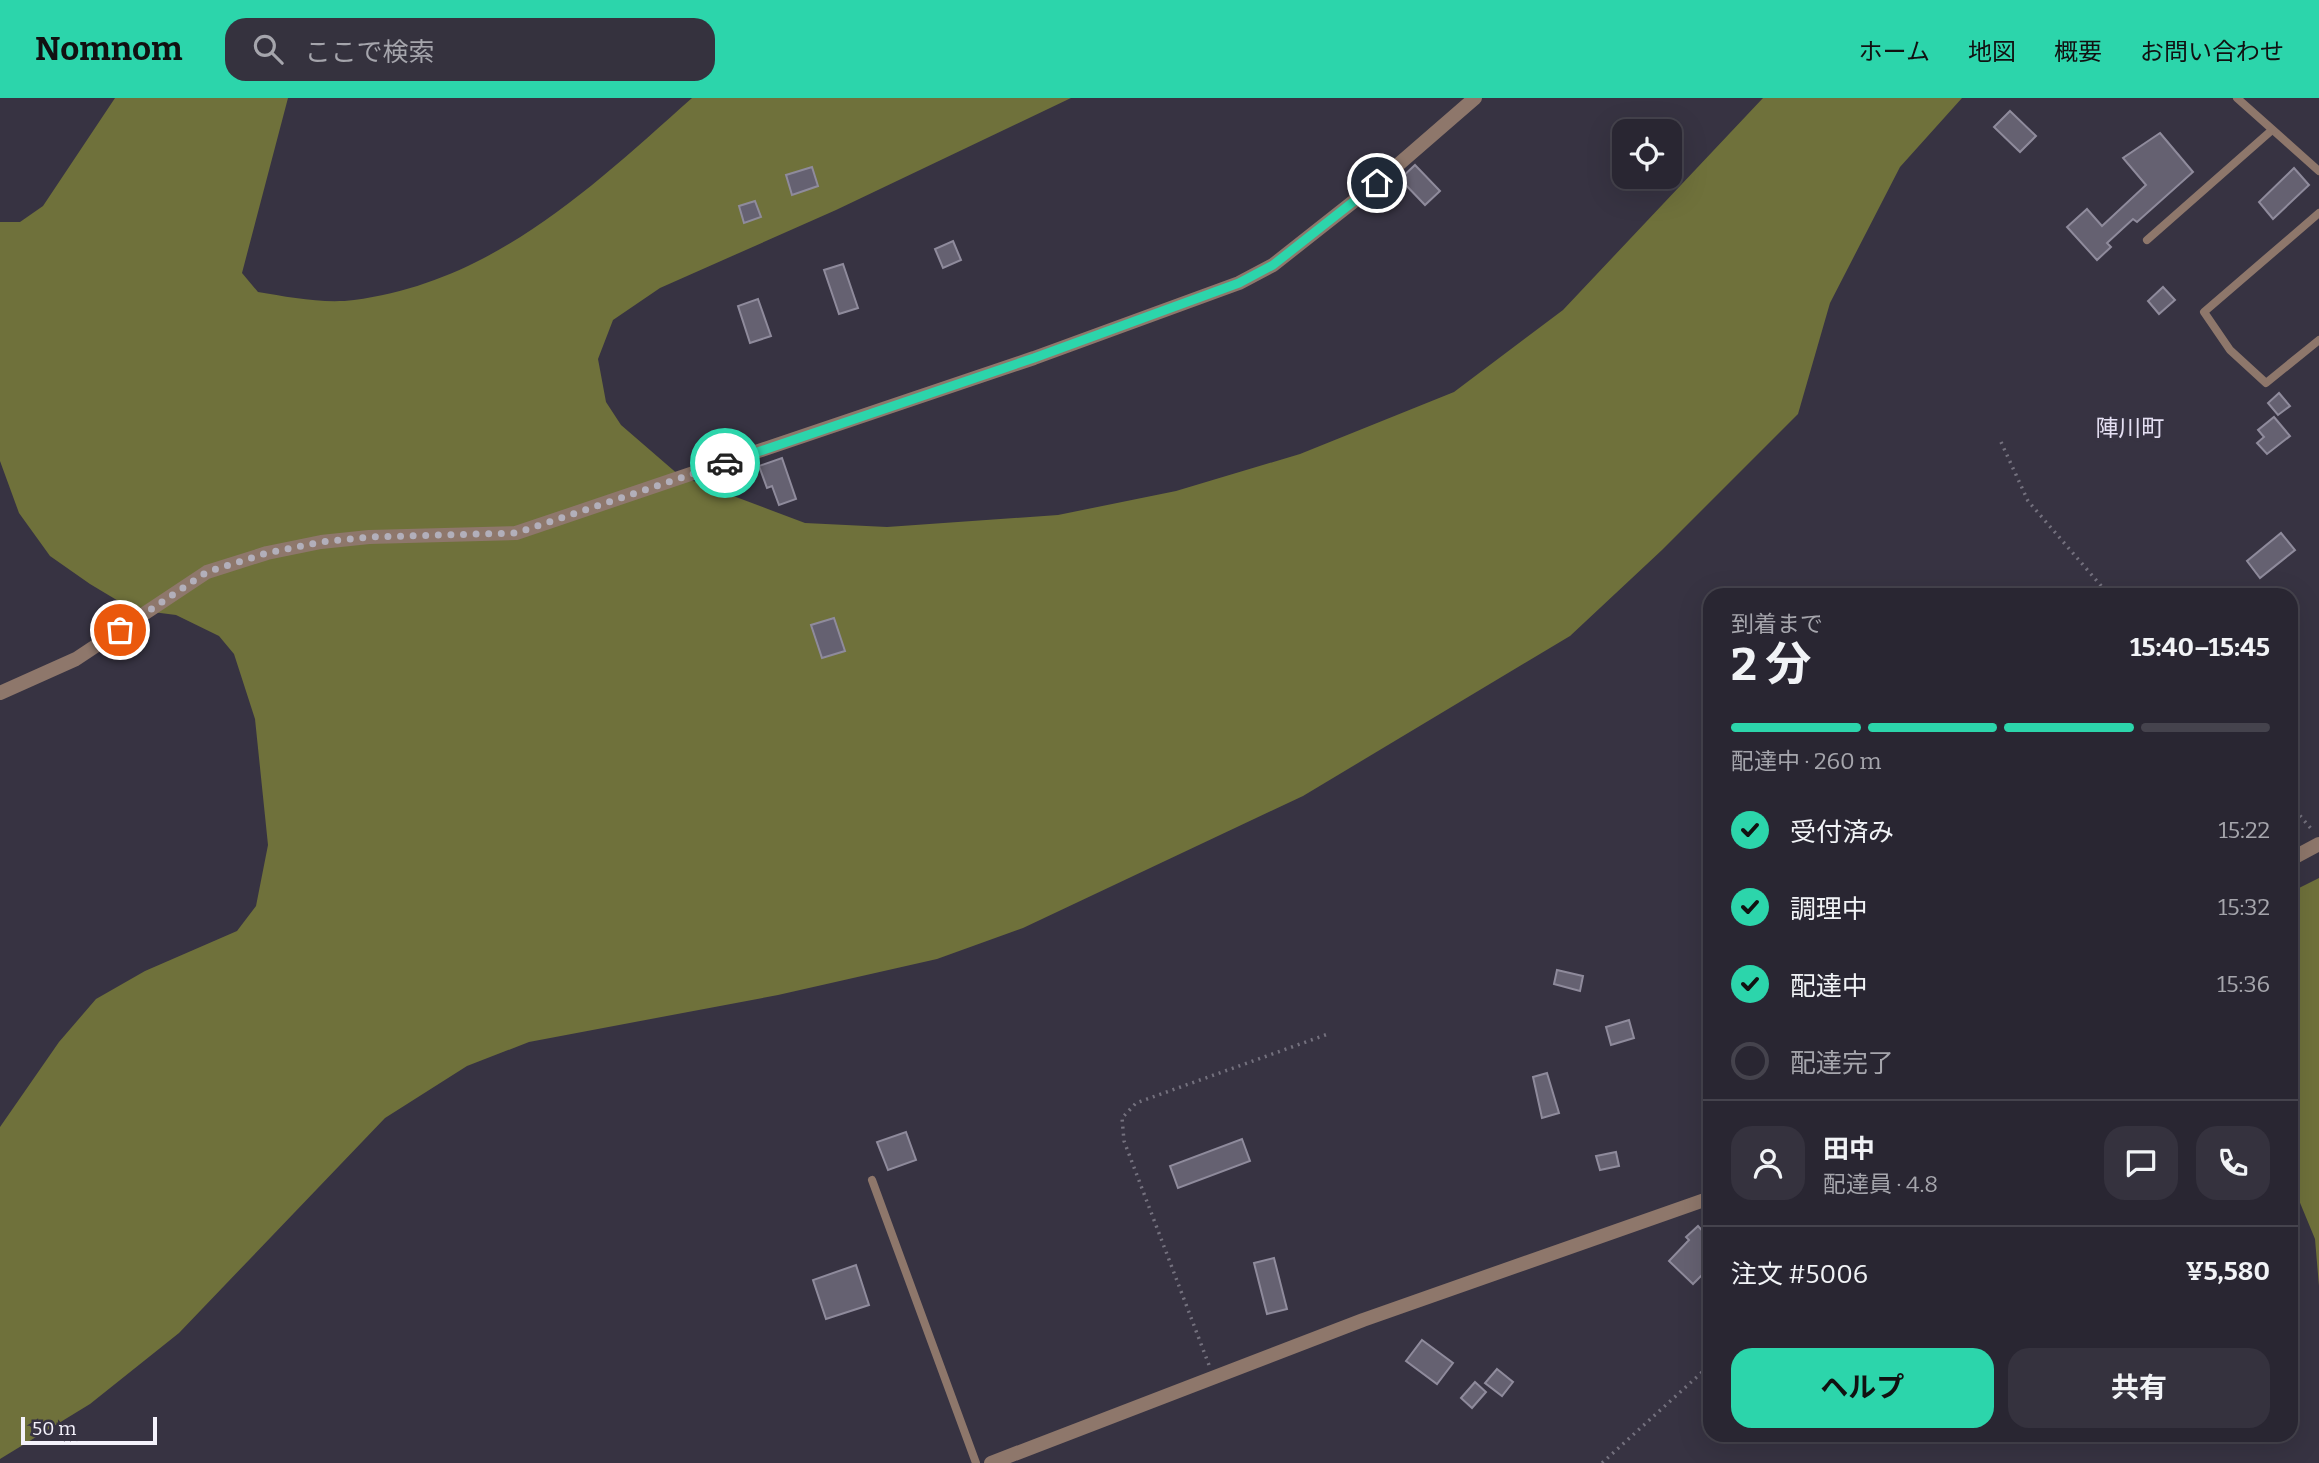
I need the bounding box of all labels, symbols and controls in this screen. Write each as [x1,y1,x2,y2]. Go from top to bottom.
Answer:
search box [225,18,715,81]
text: Nomnom [35,29,183,69]
icon: search [249,30,287,68]
text: ここで検索 [305,37,435,68]
text: ホーム [1859,38,1930,66]
text: 地図 [1968,38,2016,66]
text: 概要 [2054,38,2102,66]
text: お問い合わせ [2140,38,2284,66]
map controls [1612,119,1682,189]
button: locate [1612,119,1682,189]
pin [1347,153,1407,213]
icon: home [1358,164,1396,202]
district label: 陣川町 [2096,414,2165,442]
courier [690,428,760,498]
icon: car [706,444,744,482]
pin [90,600,150,660]
text: 到着まで [1731,610,1823,638]
icon: bag [101,611,139,649]
text: 15:40–15:45 [2130,632,2270,663]
text: 2 分 [1731,637,1811,692]
text: 配達中 · 260 m [1731,747,1881,775]
icon: check [1731,811,1769,849]
text: 15:22 [2219,816,2270,844]
text: 受付済み [1790,817,1894,848]
icon: check [1731,888,1769,926]
text: 15:32 [2218,893,2270,921]
text: 調理中 [1790,894,1868,925]
icon: check [1731,965,1769,1003]
text: 15:36 [2217,970,2270,998]
text: 配達中 [1790,971,1868,1002]
text: 配達完了 [1790,1048,1894,1079]
button: person [1731,1126,1805,1200]
button: chat [2104,1126,2178,1200]
button: phone [2196,1126,2270,1200]
text: 田中 [1823,1134,1875,1165]
text: 配達員 · 4.8 [1823,1170,1938,1198]
text: ¥5,580 [2186,1256,2270,1287]
text: 注文 #5006 [1731,1259,1868,1290]
button: ヘルプ [1731,1348,1994,1428]
button: 共有 [2008,1348,2270,1428]
scale bar [21,1414,158,1446]
text: 50 m [32,1417,76,1440]

